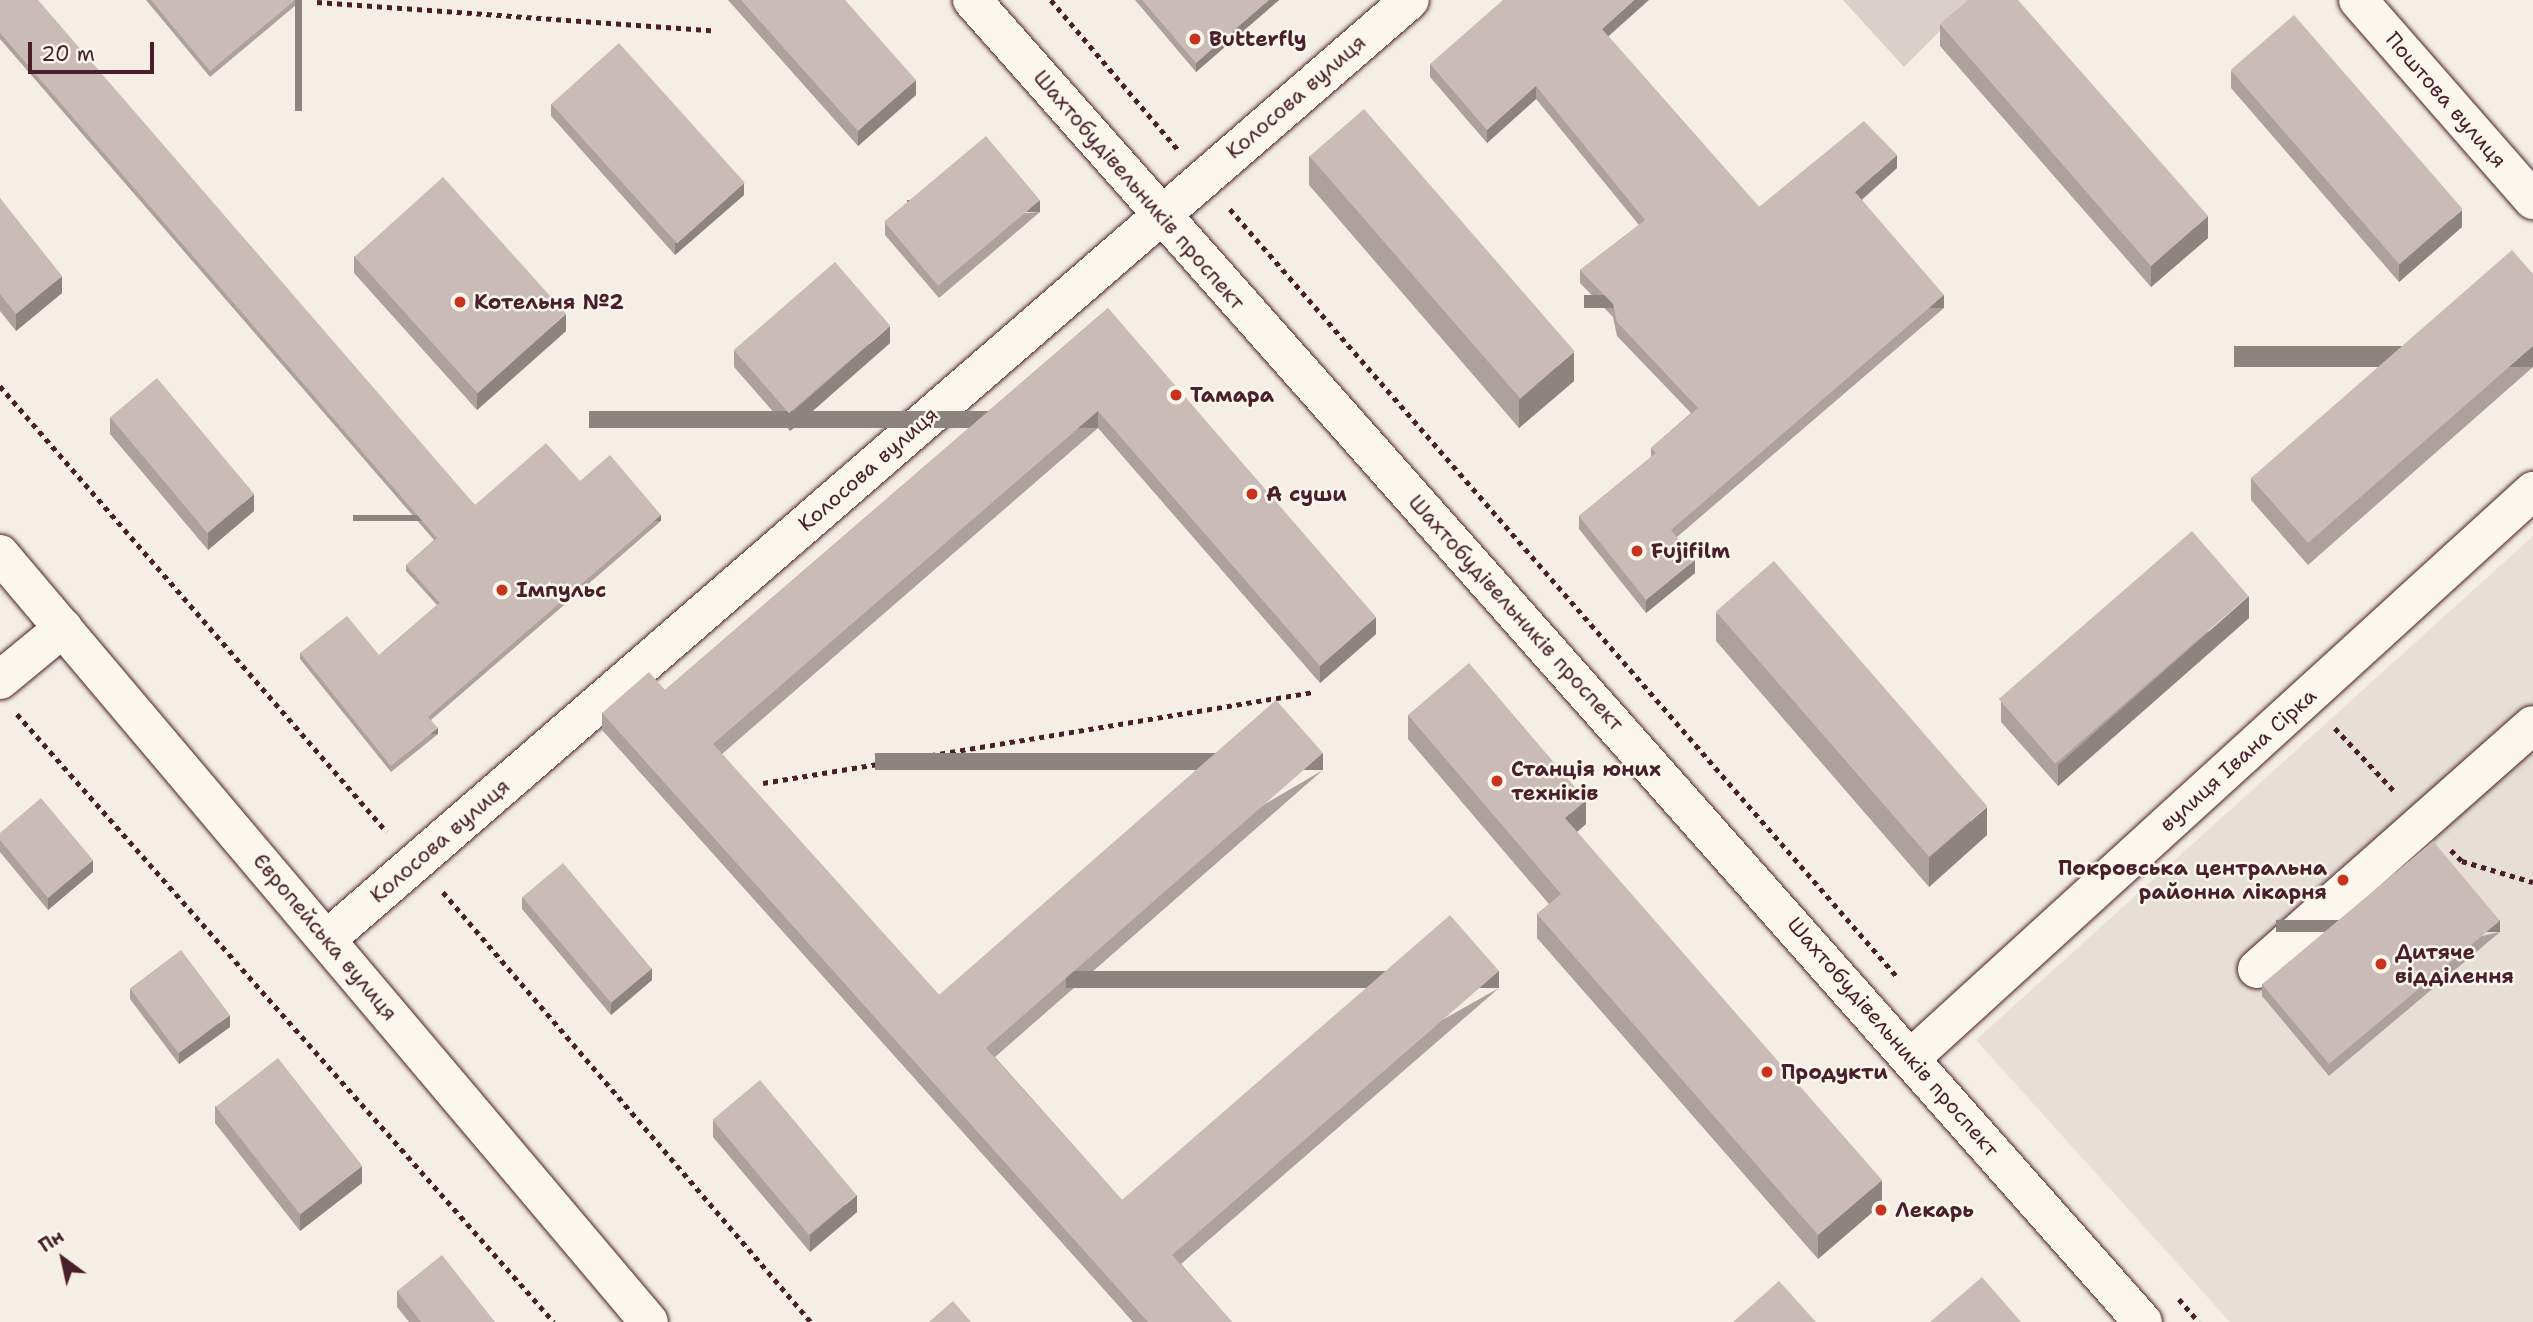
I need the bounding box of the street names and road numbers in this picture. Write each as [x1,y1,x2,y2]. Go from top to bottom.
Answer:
street label: Поштова вулиця [2380,27,2512,173]
street label: Колосова вулиця [1221,30,1371,164]
street label: Шахтобудівельників проспект [1028,65,1250,315]
street label: Колосова вулиця [793,402,943,536]
street label: Шахтобудівельників проспект [1403,490,1629,736]
street label: вулиця Івана Сірка [2154,683,2322,837]
street label: Колосова вулиця [365,774,515,908]
street label: Європейська вулиця [248,848,402,1026]
street label: Шахтобудівельників проспект [1782,912,2004,1162]

